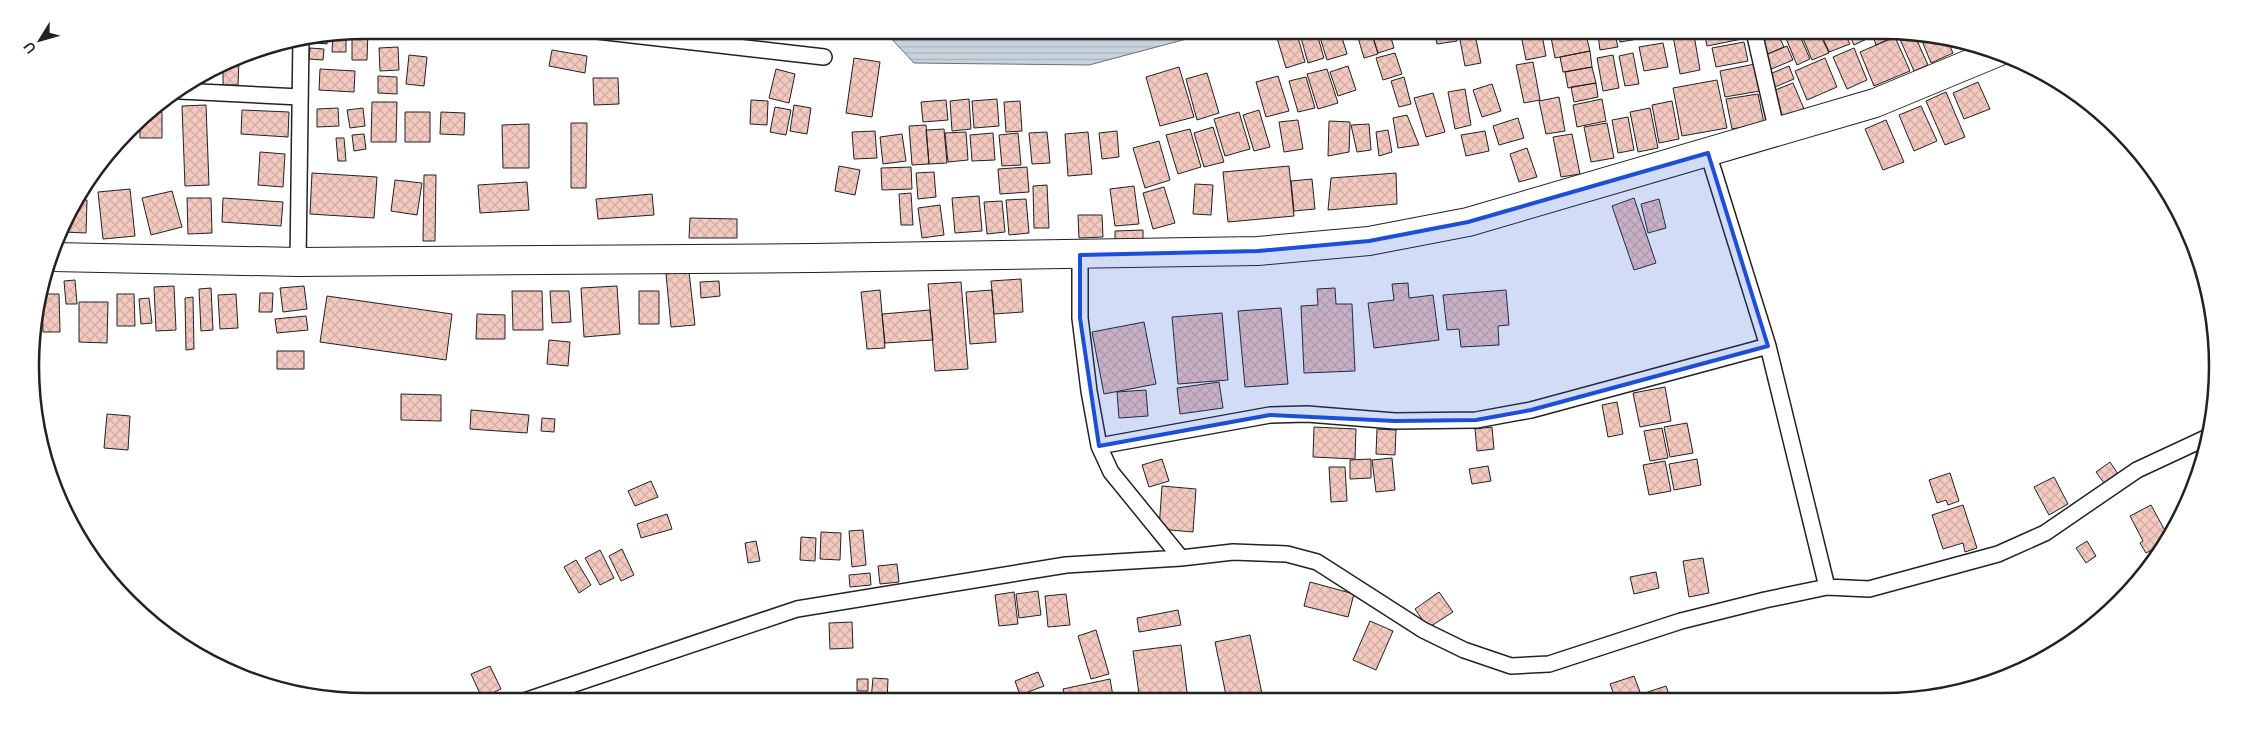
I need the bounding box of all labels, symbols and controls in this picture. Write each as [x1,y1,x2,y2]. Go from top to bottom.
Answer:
north arrow [15,15,65,65]
text: U [19,38,40,58]

